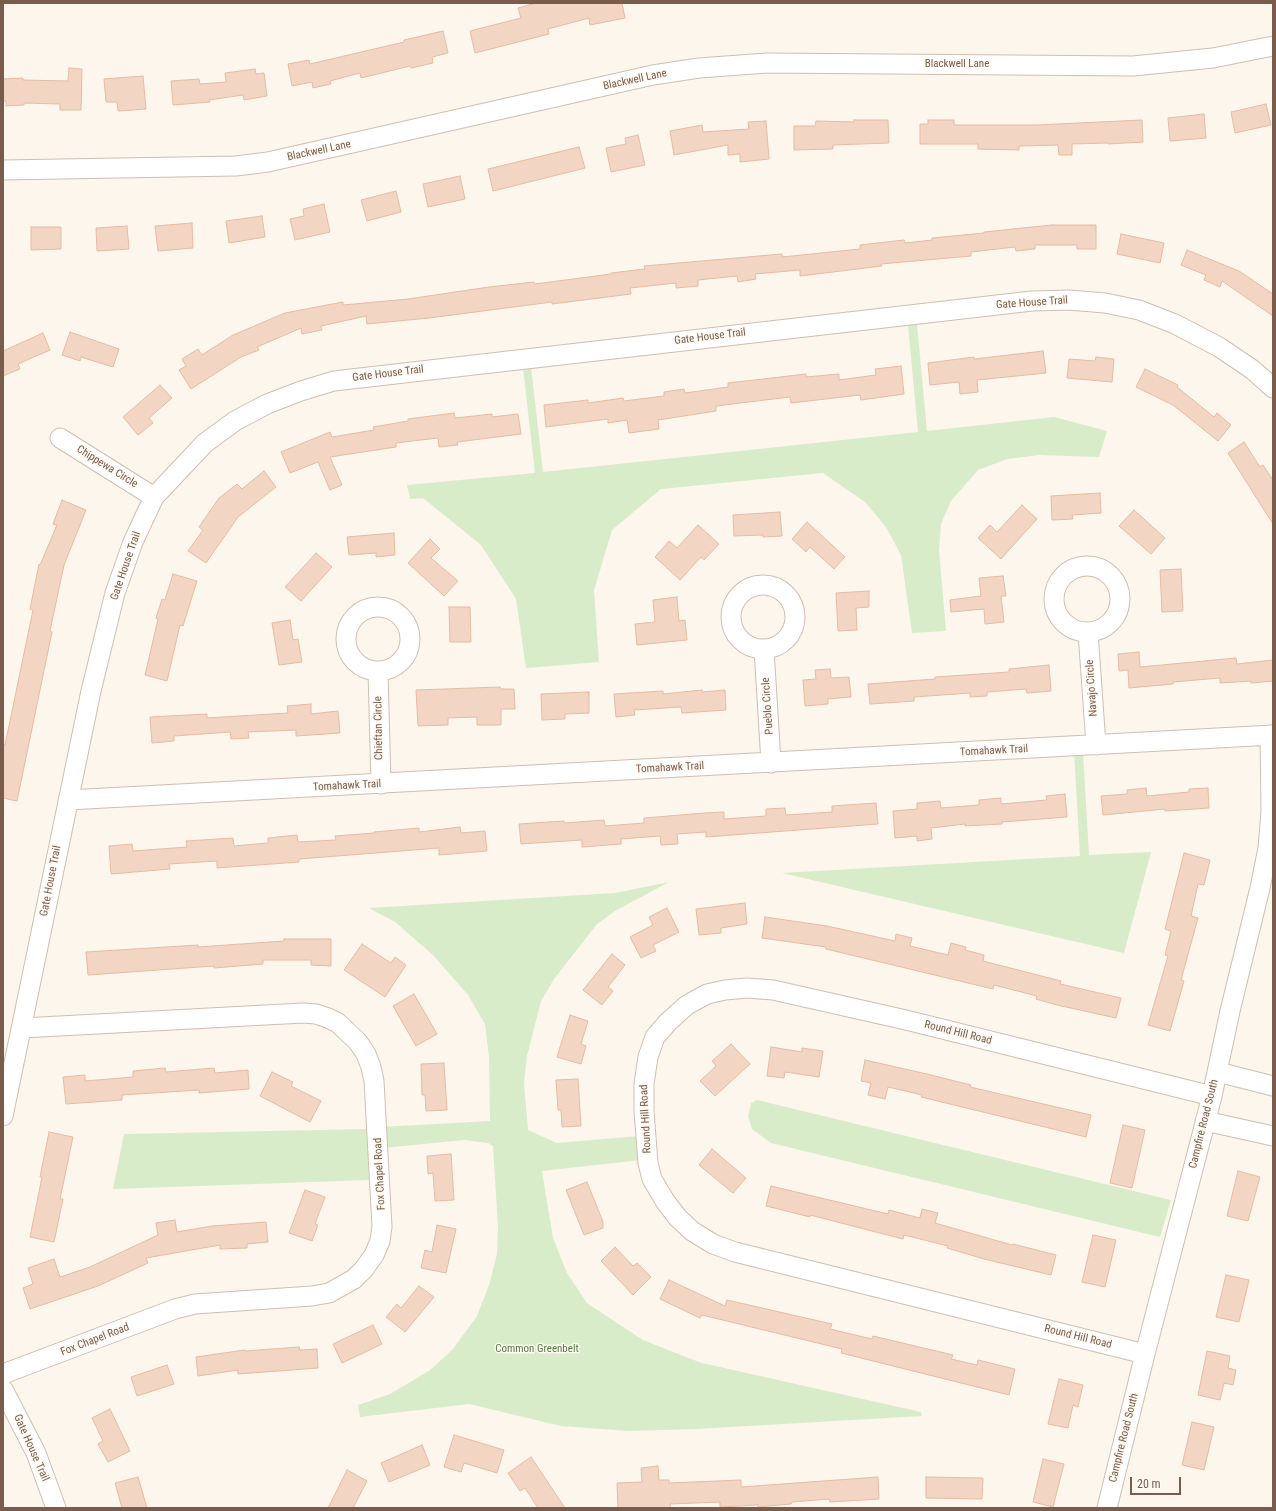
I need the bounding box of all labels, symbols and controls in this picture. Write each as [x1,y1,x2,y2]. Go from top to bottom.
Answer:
street label: Blackwell Lane [925,57,989,71]
street label: Blackwell Lane [602,67,668,93]
street label: Blackwell Lane [286,138,352,164]
street label: Gate House Trail [996,294,1068,312]
street label: Gate House Trail [674,326,746,348]
street label: Gate House Trail [352,363,424,385]
street label: Chippewa Circle [74,443,140,491]
street label: Gate House Trail [108,530,144,602]
street label: Navajo Circle [1083,659,1101,717]
street label: Pueblo Circle [759,677,777,735]
street label: Chieftan Circle [372,696,386,760]
street label: Tomahawk Trail [960,743,1028,759]
street label: Tomahawk Trail [636,760,704,776]
street label: Tomahawk Trail [313,778,381,794]
street label: Gate House Trail [38,844,64,918]
street label: Round Hill Road [923,1018,993,1048]
street label: Campfire Road South [1187,1078,1221,1170]
street label: Round Hill Road [638,1084,654,1154]
street label: Fox Chapel Road [372,1137,388,1211]
street label: Fox Chapel Road [59,1321,131,1359]
street label: Round Hill Road [1043,1322,1113,1352]
park label: Common Greenbelt [495,1342,579,1356]
street label: Campfire Road South [1107,1392,1141,1484]
street label: Gate House Trail [10,1413,52,1483]
scale bar [1132,1469,1183,1495]
text: 20 m [1137,1477,1161,1491]

